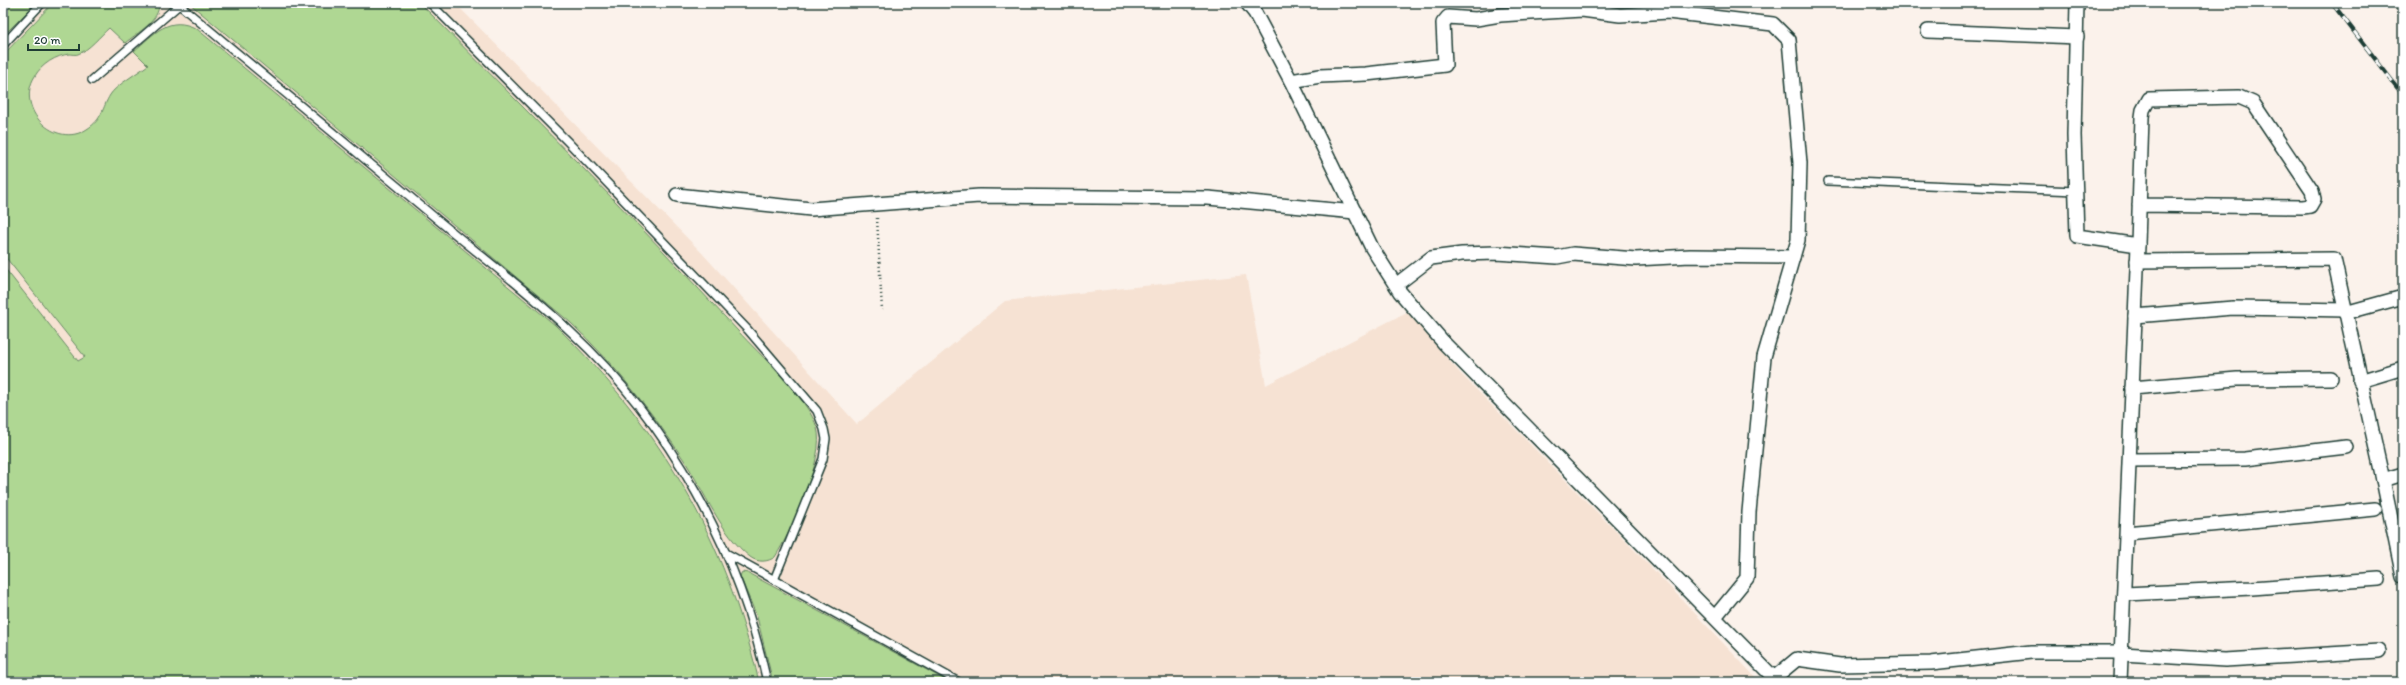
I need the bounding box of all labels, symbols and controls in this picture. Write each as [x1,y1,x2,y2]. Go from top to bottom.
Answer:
scale bar [28,26,79,52]
text: 20 m [34,33,61,47]

